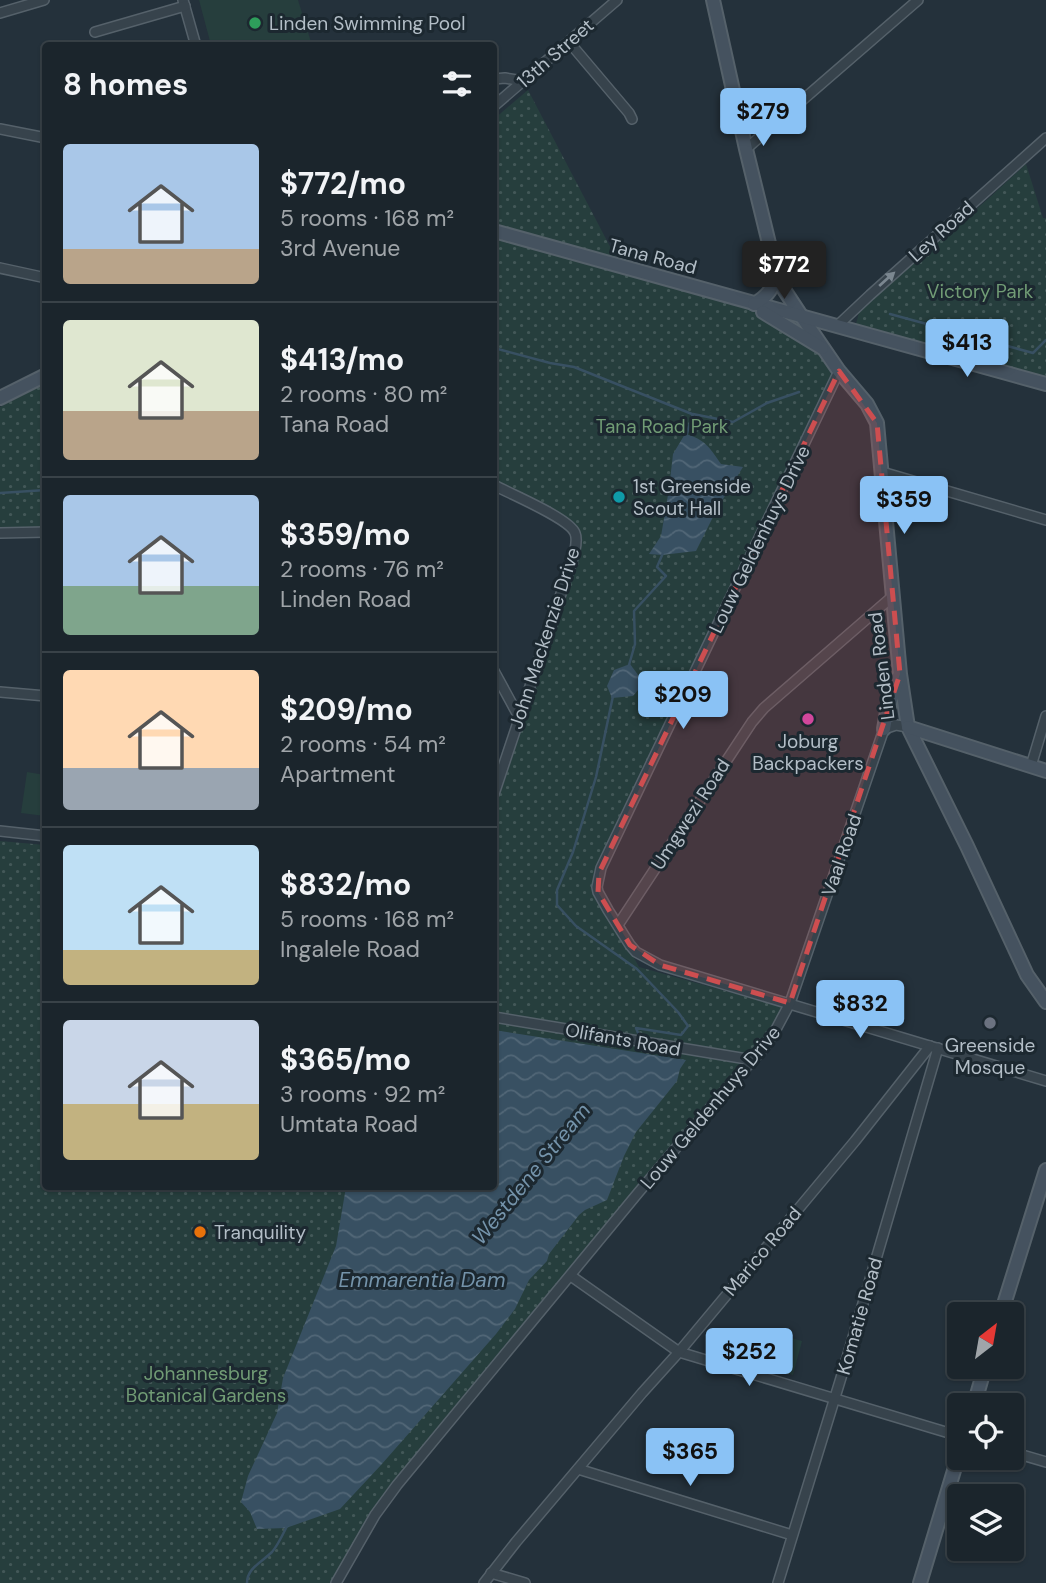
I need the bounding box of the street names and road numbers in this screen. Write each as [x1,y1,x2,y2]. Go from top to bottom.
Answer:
street label: 13th Street [511,13,599,94]
street label: Ley Road [903,195,979,267]
street label: Tana Road [606,233,700,280]
street label: Louw Geldenhuys Drive [703,441,816,637]
street label: John Mackenzie Drive [503,544,586,732]
street label: Linden Road [862,611,901,721]
street label: Umgwezi Road [645,754,736,875]
street label: Vaal Road [816,811,867,900]
street label: Olifants Road [563,1017,683,1062]
street label: Louw Geldenhuys Drive [635,1020,786,1194]
street label: Marico Road [718,1201,807,1301]
street label: Komatie Road [831,1255,888,1378]

